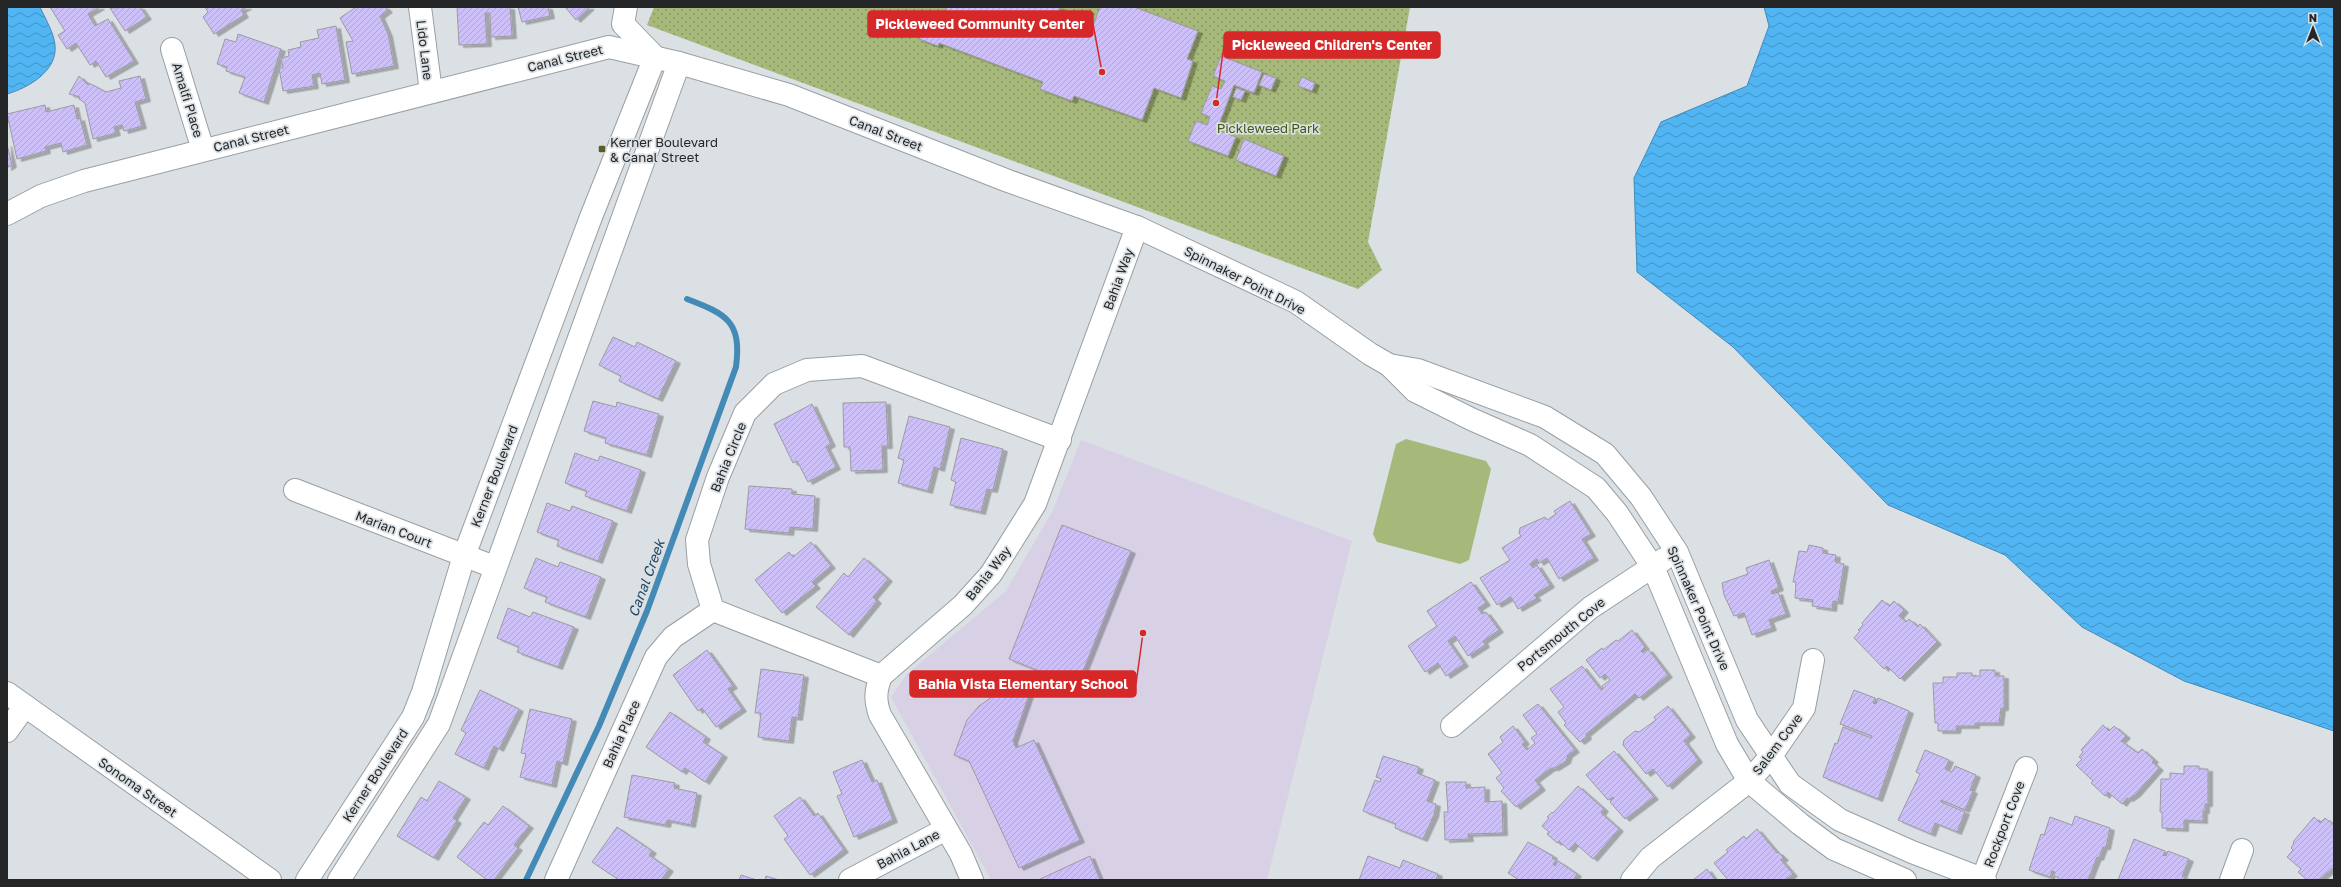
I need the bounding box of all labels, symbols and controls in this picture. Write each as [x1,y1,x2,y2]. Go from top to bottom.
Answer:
north arrow [2293,8,2333,48]
callout: Pickleweed Community Center [868,11,1093,37]
text: N [2309,11,2317,24]
text: Pickleweed Community Center [875,15,1085,32]
street label: Lido Lane [413,19,437,81]
callout: Pickleweed Children's Center [1224,32,1440,58]
text: Pickleweed Children's Center [1232,36,1433,53]
street label: Canal Street [526,41,604,75]
street label: Amalfi Place [169,61,207,139]
street label: Canal Street [847,112,925,154]
park label: Pickleweed Park [1217,120,1320,136]
street label: Canal Street [212,121,290,155]
place label: Kerner Boulevard & Canal Street [610,134,718,165]
marker: Kerner Boulevard & Canal Street [597,144,607,154]
street label: Spinnaker Point Drive [1182,242,1308,318]
street label: Bahia Way [1099,245,1137,312]
street label: Bahia Circle [707,420,749,494]
street label: Kerner Boulevard [467,423,521,529]
street label: Marian Court [353,507,435,551]
water label: Canal Creek [624,535,669,619]
street label: Bahia Way [962,542,1015,603]
street label: Spinnaker Point Drive [1664,543,1734,673]
street label: Portsmouth Cove [1514,594,1608,674]
callout: Bahia Vista Elementary School [910,671,1136,697]
text: Bahia Vista Elementary School [918,675,1128,692]
street label: Bahia Place [599,698,643,770]
street label: Salem Cove [1749,710,1805,778]
street label: Kerner Boulevard [339,725,411,825]
street label: Sonoma Street [96,754,180,820]
street label: Rockport Cove [1980,778,2028,870]
street label: Bahia Lane [874,826,942,872]

